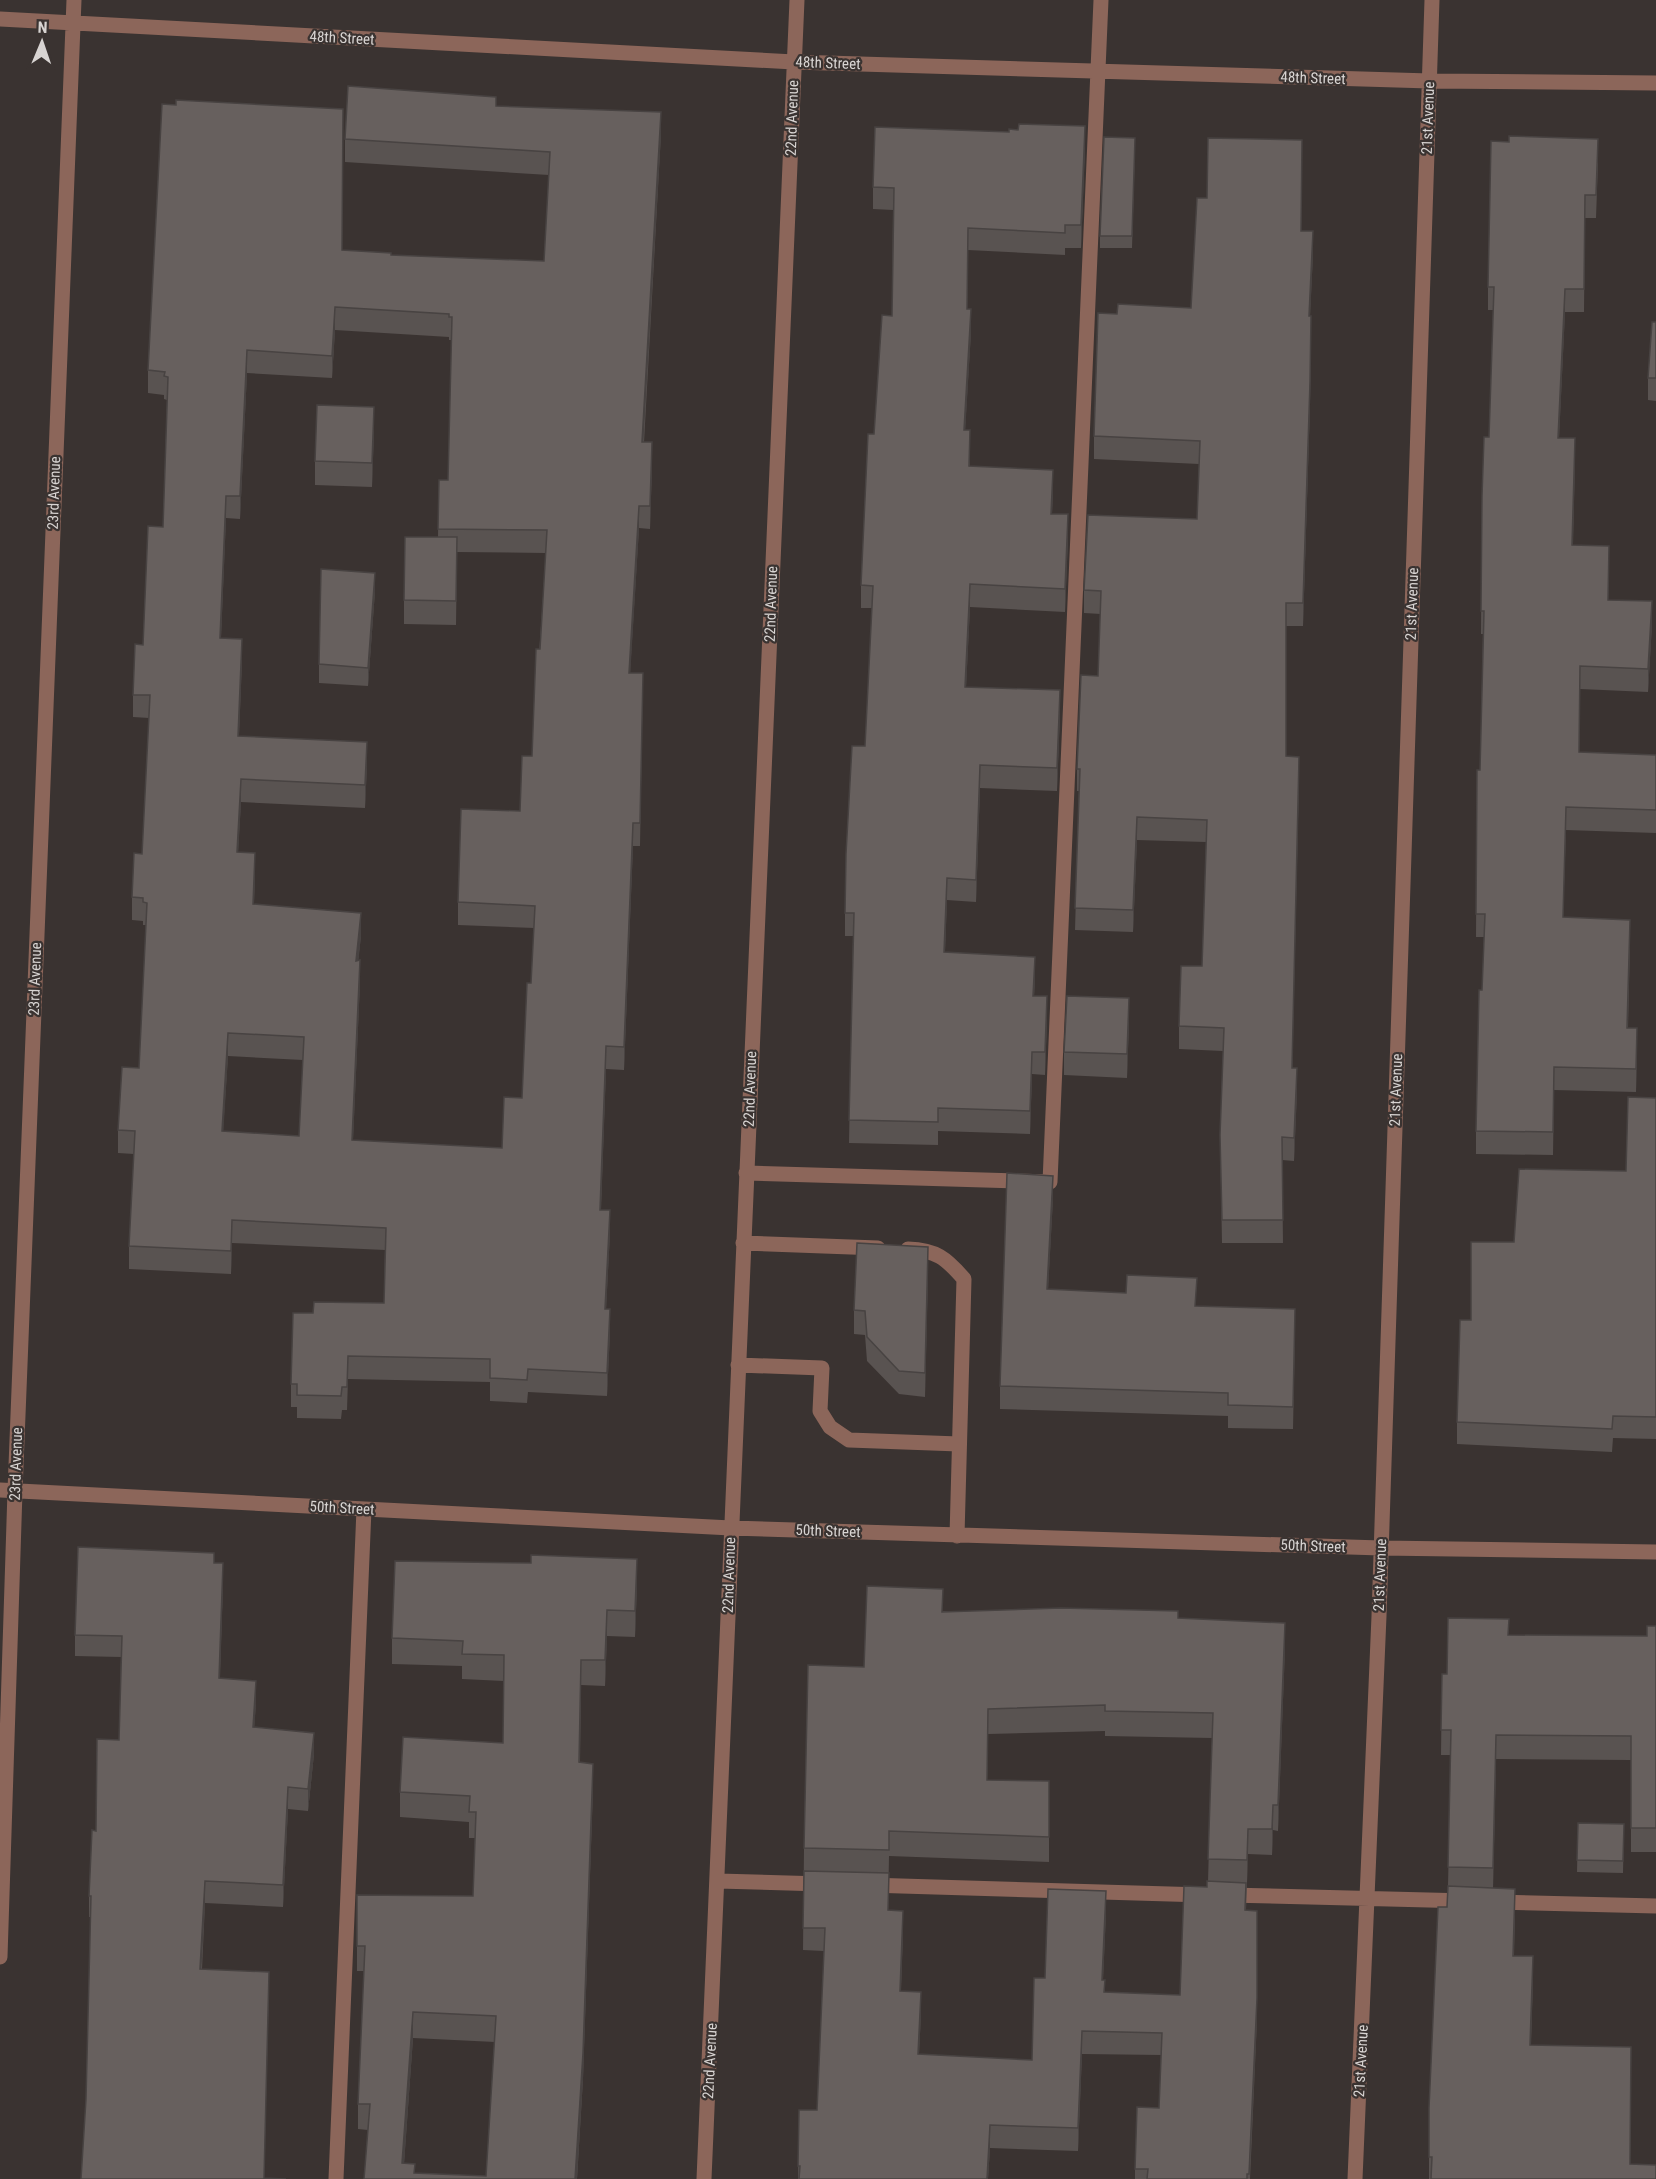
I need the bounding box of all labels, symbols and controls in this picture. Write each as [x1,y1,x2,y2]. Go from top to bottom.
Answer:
north arrow [12,12,72,72]
text: N [37,18,48,37]
street label: 48th Street [309,27,375,49]
street label: 48th Street [795,53,861,73]
street label: 48th Street [1280,68,1346,88]
street label: 22nd Avenue [782,80,802,156]
street label: 21st Avenue [1418,81,1438,155]
street label: 23rd Avenue [44,456,64,530]
street label: 22nd Avenue [761,566,781,642]
street label: 21st Avenue [1402,567,1422,641]
street label: 23rd Avenue [25,942,45,1016]
street label: 22nd Avenue [740,1051,760,1127]
street label: 21st Avenue [1386,1053,1406,1127]
street label: 23rd Avenue [6,1427,26,1501]
street label: 50th Street [309,1497,375,1519]
street label: 50th Street [795,1521,861,1541]
street label: 50th Street [1280,1536,1346,1556]
street label: 22nd Avenue [719,1537,739,1613]
street label: 21st Avenue [1370,1538,1390,1612]
street label: 22nd Avenue [699,2023,721,2099]
street label: 21st Avenue [1350,2024,1372,2098]

